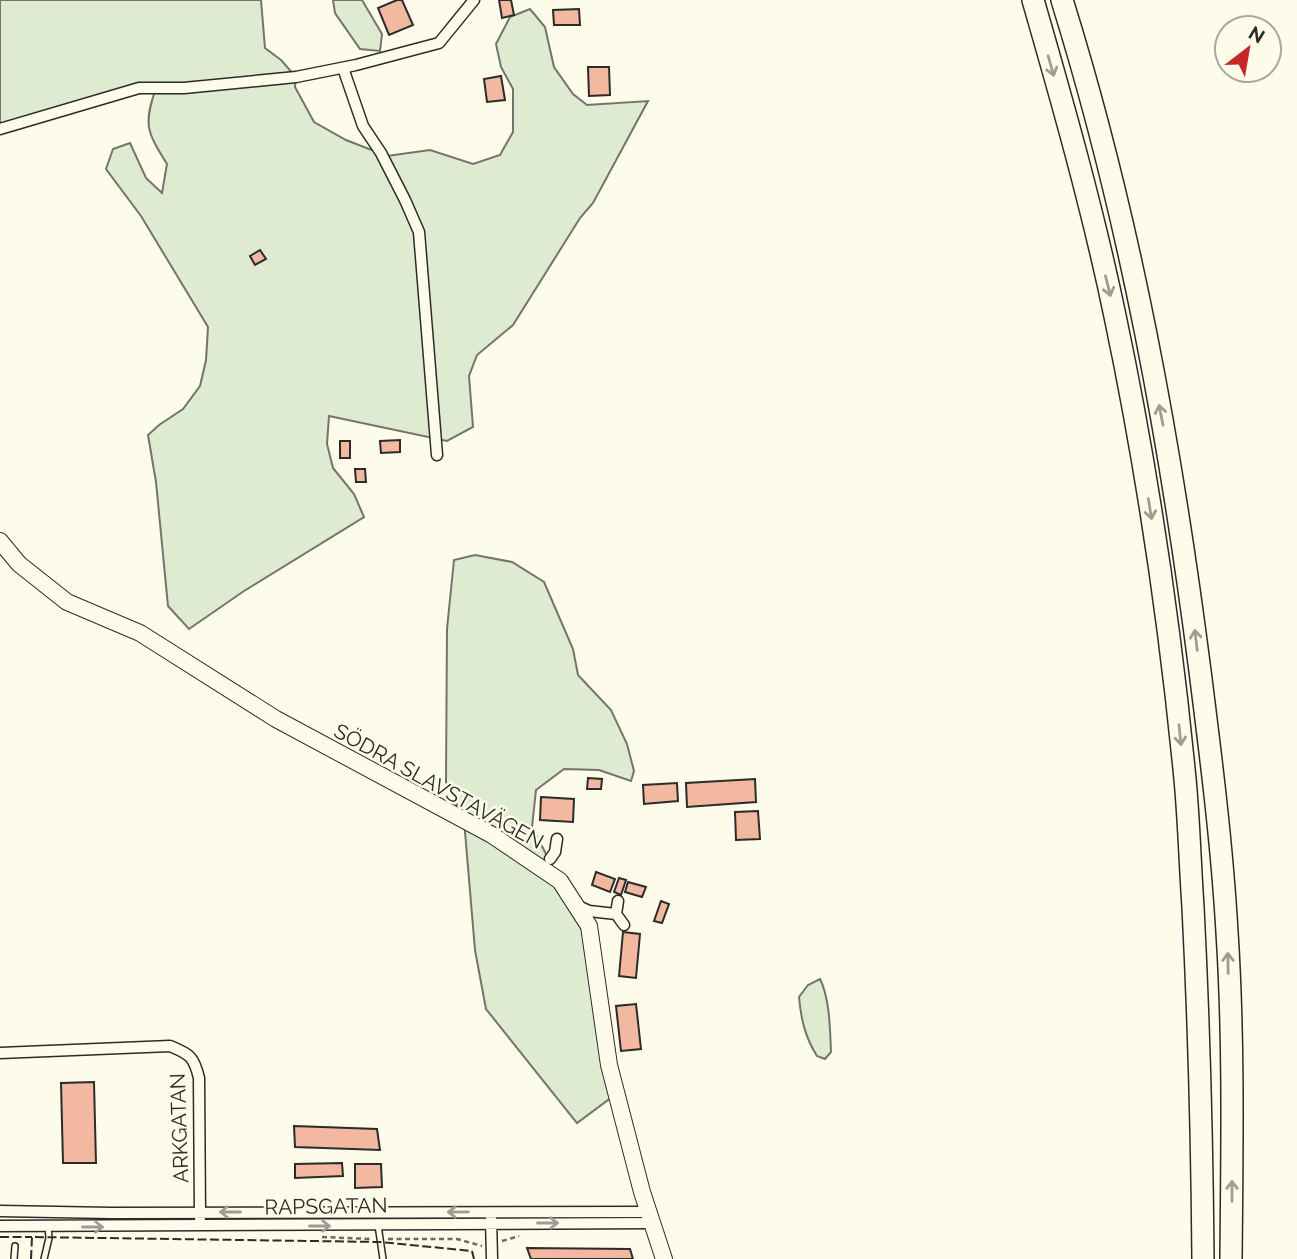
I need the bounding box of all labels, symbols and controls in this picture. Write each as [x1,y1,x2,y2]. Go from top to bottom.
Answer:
north arrow [1213,14,1283,84]
text: N [1245,21,1269,48]
one-way arrow [1046,54,1059,76]
one-way arrow [1102,274,1115,297]
one-way arrow [1153,404,1167,427]
one-way arrow [1144,498,1157,520]
one-way arrow [1189,629,1202,651]
street label: SÖDRA SLAVSTAVÄGEN [330,718,548,854]
one-way arrow [1174,723,1187,746]
one-way arrow [1221,952,1235,975]
street label: ARKGATAN [165,1073,193,1183]
one-way arrow [1225,1180,1239,1203]
street label: RAPSGATAN [264,1192,388,1220]
one-way arrow [219,1205,242,1219]
one-way arrow [447,1206,470,1219]
one-way arrow [536,1216,559,1229]
one-way arrow [308,1219,331,1233]
one-way arrow [81,1220,104,1234]

